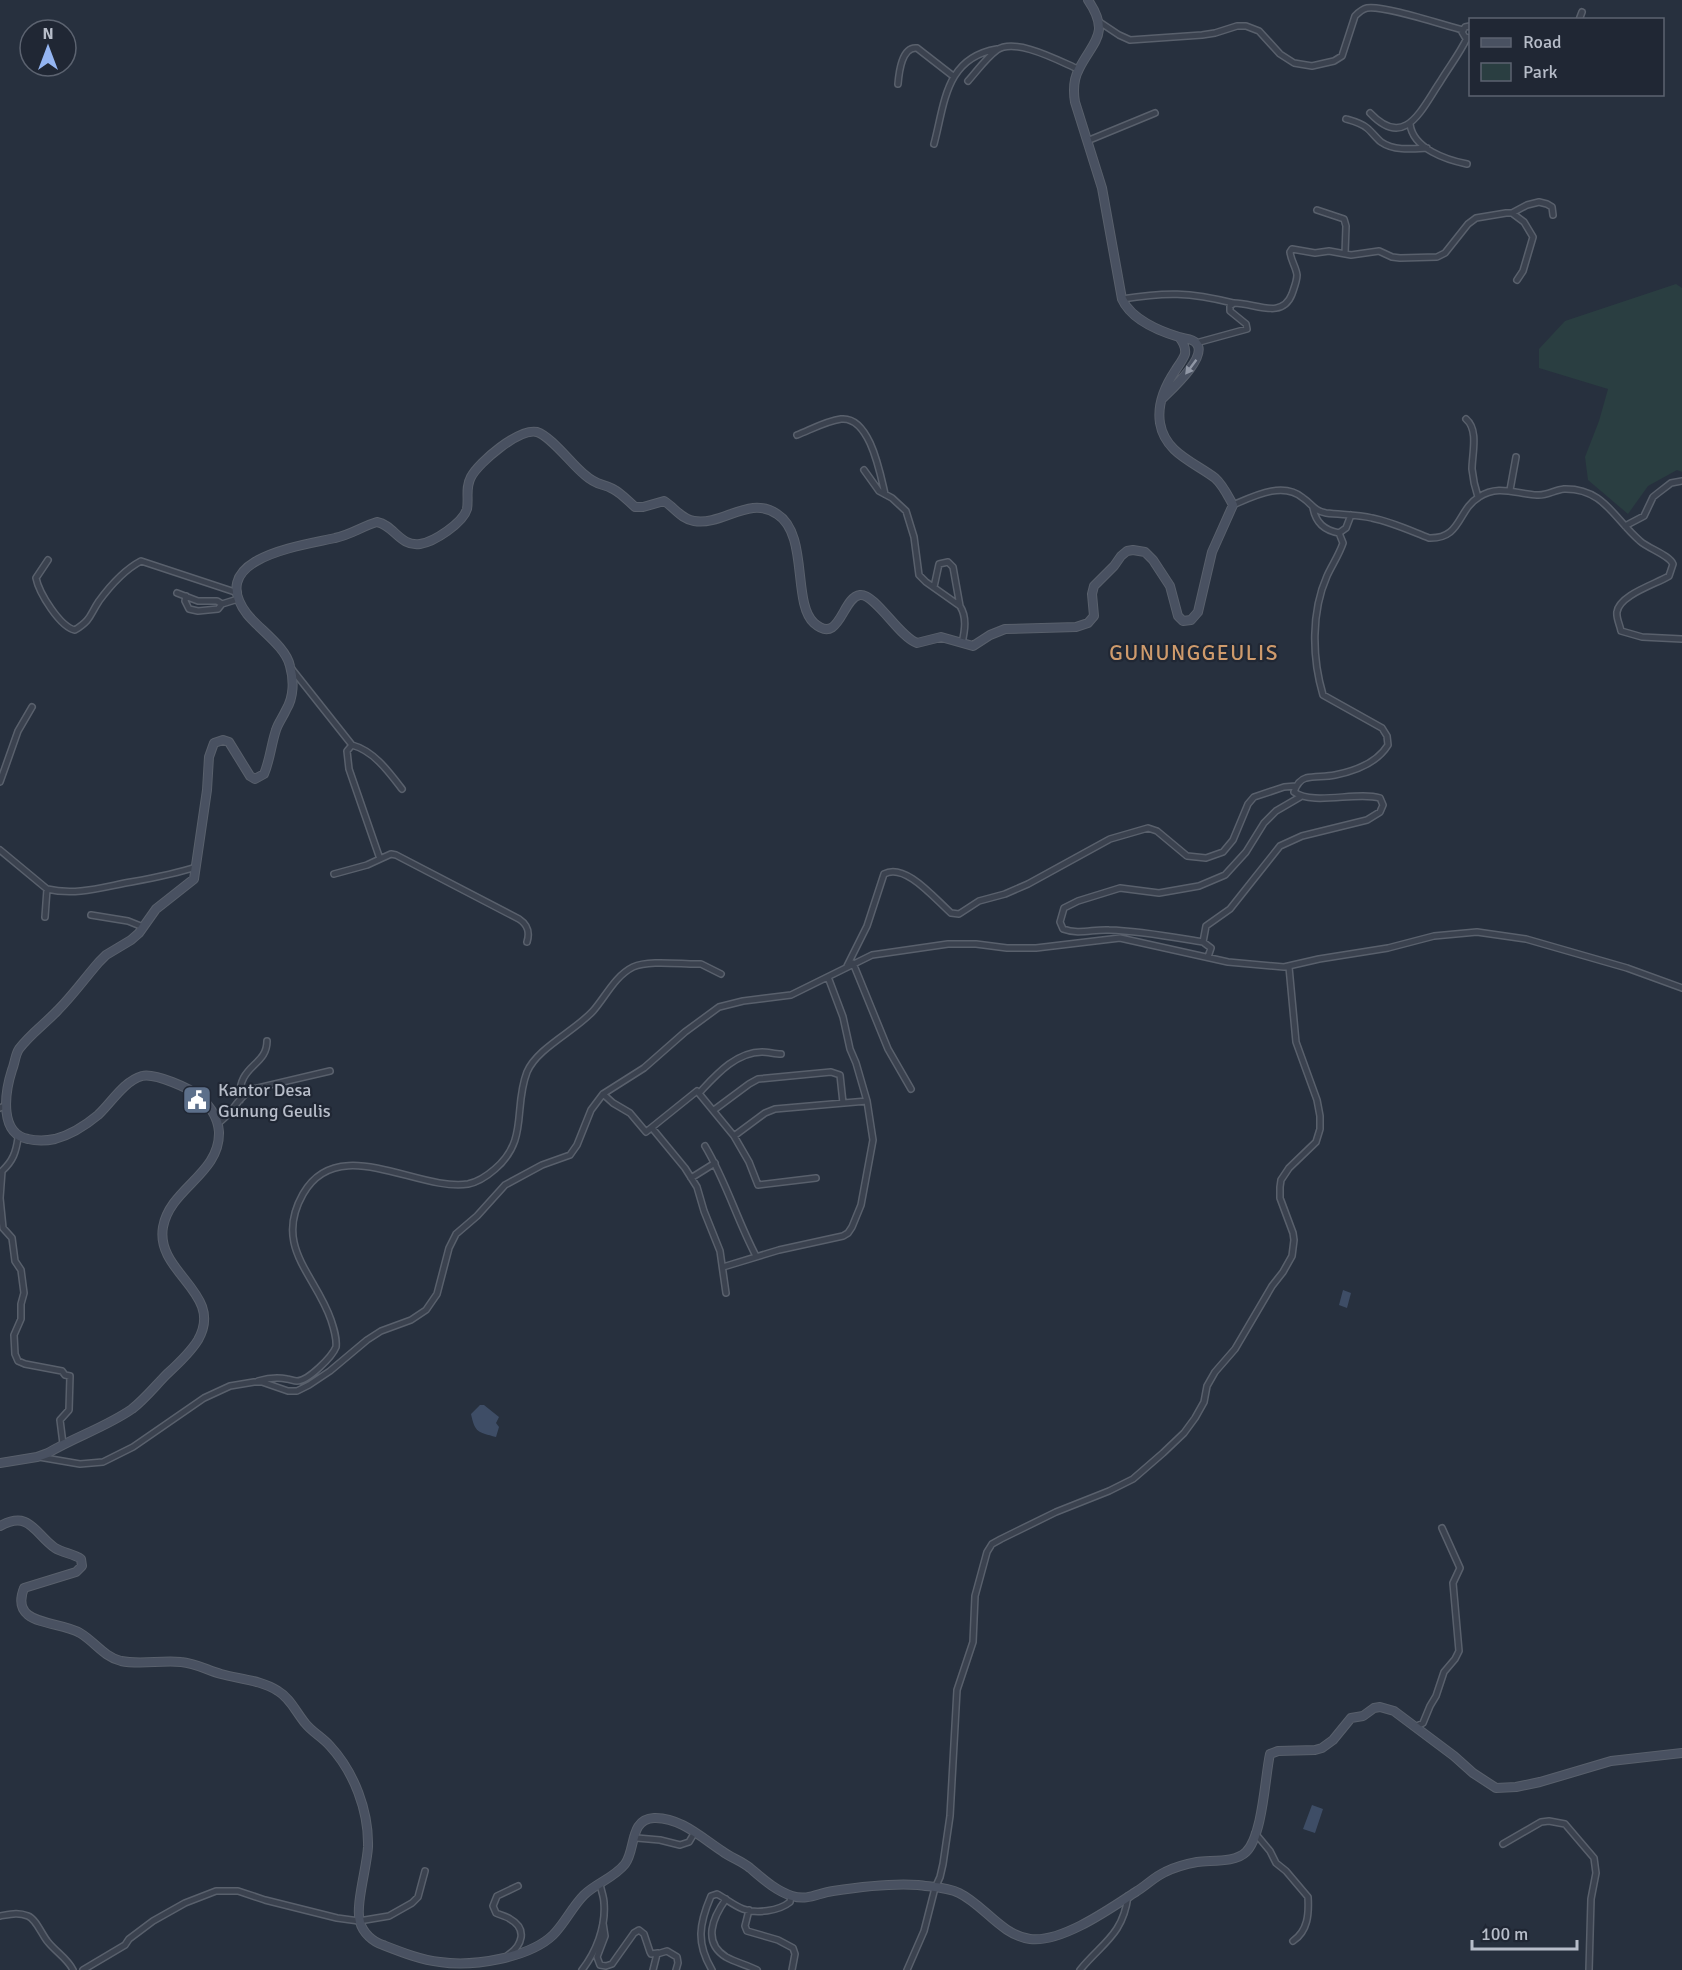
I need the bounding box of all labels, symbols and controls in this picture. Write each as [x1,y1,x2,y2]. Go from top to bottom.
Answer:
north arrow [18,18,78,78]
legend [1469,18,1664,96]
text: N [42,24,54,44]
text: Road [1523,31,1562,53]
text: Park [1523,61,1558,83]
one-way arrow [1185,358,1197,374]
district label: GUNUNGGEULIS [1109,640,1279,666]
place label: Kantor Desa Gunung Geulis [218,1079,331,1122]
public building icon: Kantor Desa Gunung Geulis [181,1084,213,1116]
scale bar [1472,1913,1577,1951]
text: 100 m [1481,1923,1528,1945]

